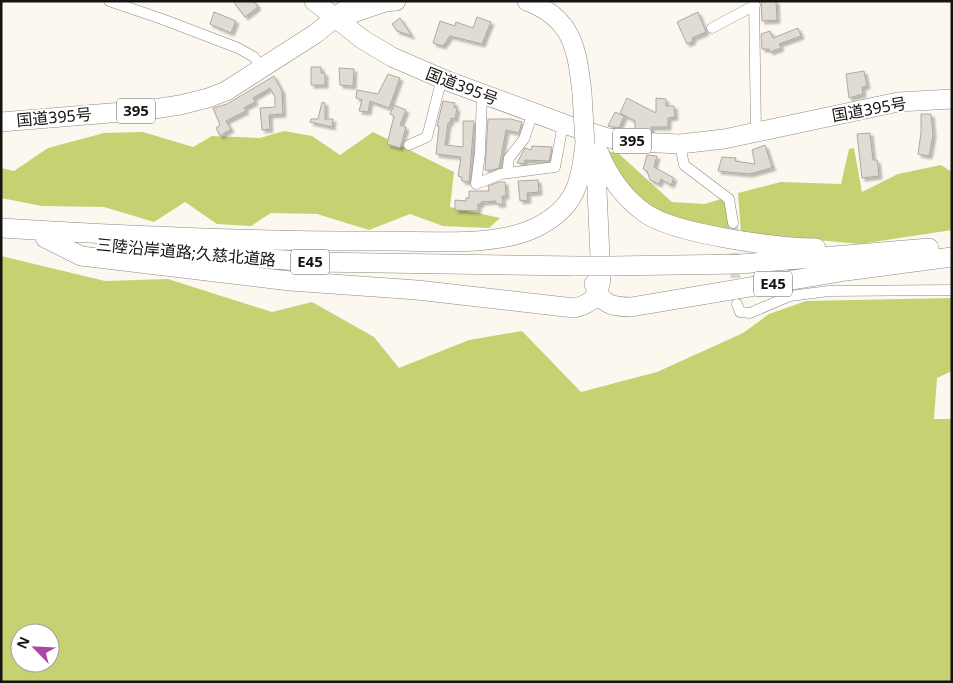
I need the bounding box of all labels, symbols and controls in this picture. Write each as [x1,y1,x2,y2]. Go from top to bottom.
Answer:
street label: 国道395号 [423,62,501,110]
street label: 国道395号 [830,92,908,126]
road number: 395 [117,98,155,124]
street label: 国道395号 [15,103,93,131]
road number: 395 [613,128,651,154]
street label: 三陸沿岸道路;久慈北道路 [95,233,277,271]
road number: E45 [291,250,329,274]
road number: E45 [754,272,792,296]
north arrow [10,623,60,673]
text: N [12,633,34,652]

